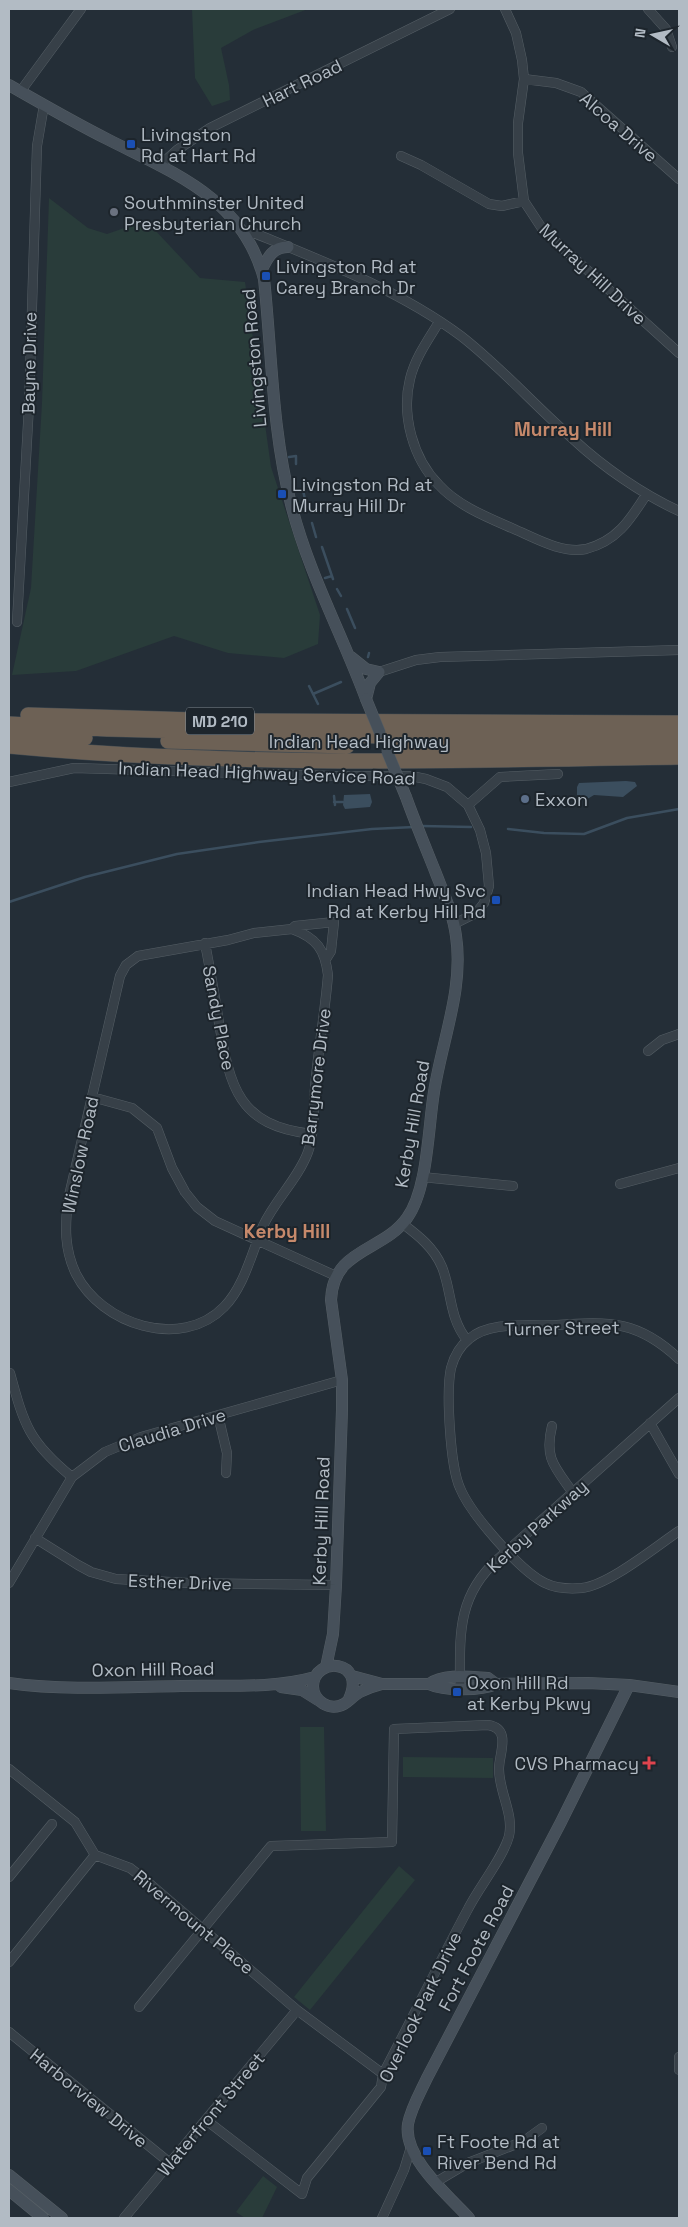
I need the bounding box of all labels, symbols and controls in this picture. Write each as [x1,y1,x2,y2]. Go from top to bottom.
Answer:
north arrow [628,10,678,60]
text: N [631,27,650,39]
street label: Hart Road [258,54,346,112]
street label: Alcoa Drive [575,87,663,167]
place label: Livingston Rd at Hart Rd [141,123,256,167]
marker: Livingston Rd at Hart Rd [125,138,137,150]
place label: Southminster United Presbyterian Church [124,191,304,235]
marker: Southminster United Presbyterian Church [108,206,120,218]
street label: Murray Hill Drive [535,218,651,330]
place label: Livingston Rd at Carey Branch Dr [276,255,417,299]
marker: Livingston Rd at Carey Branch Dr [260,270,272,282]
street label: Livingston Road [236,288,272,428]
street label: Bayne Drive [17,312,41,414]
district label: Murray Hill [514,417,612,442]
place label: Livingston Rd at Murray Hill Dr [292,473,433,517]
marker: Livingston Rd at Murray Hill Dr [276,488,288,500]
road number: MD 210 [186,708,254,734]
street label: Indian Head Highway [269,730,449,753]
street label: Indian Head Highway Service Road [118,756,416,790]
place label: Exxon [535,788,588,811]
marker: Exxon [519,793,531,805]
place label: Indian Head Hwy Svc Rd at Kerby Hill Rd [307,879,486,923]
marker: Indian Head Hwy Svc Rd at Kerby Hill Rd [490,894,502,906]
street label: Sandy Place [198,964,240,1072]
street label: Barrymore Drive [296,1007,336,1147]
street label: Kerby Hill Road [389,1058,435,1190]
street label: Winslow Road [56,1094,104,1216]
district label: Kerby Hill [244,1219,330,1244]
street label: Turner Street [504,1315,620,1341]
street label: Claudia Drive [115,1403,229,1457]
street label: Kerby Hill Road [307,1456,335,1586]
street label: Kerby Parkway [482,1475,592,1577]
street label: Esther Drive [128,1569,232,1595]
street label: Oxon Hill Road [91,1656,215,1682]
place label: Oxon Hill Rd at Kerby Pkwy [467,1671,591,1715]
marker: Oxon Hill Rd at Kerby Pkwy [451,1686,463,1698]
place label: CVS Pharmacy [515,1752,639,1775]
marker: CVS Pharmacy [643,1757,655,1769]
street label: Rivermount Place [129,1865,259,1979]
street label: Fort Foote Road [433,1881,519,2015]
street label: Overlook Park Drive [374,1928,466,2086]
street label: Harborview Drive [25,2043,153,2153]
street label: Waterfront Street [152,2047,270,2181]
place label: Ft Foote Rd at River Bend Rd [437,2130,560,2174]
marker: Ft Foote Rd at River Bend Rd [421,2145,433,2157]

